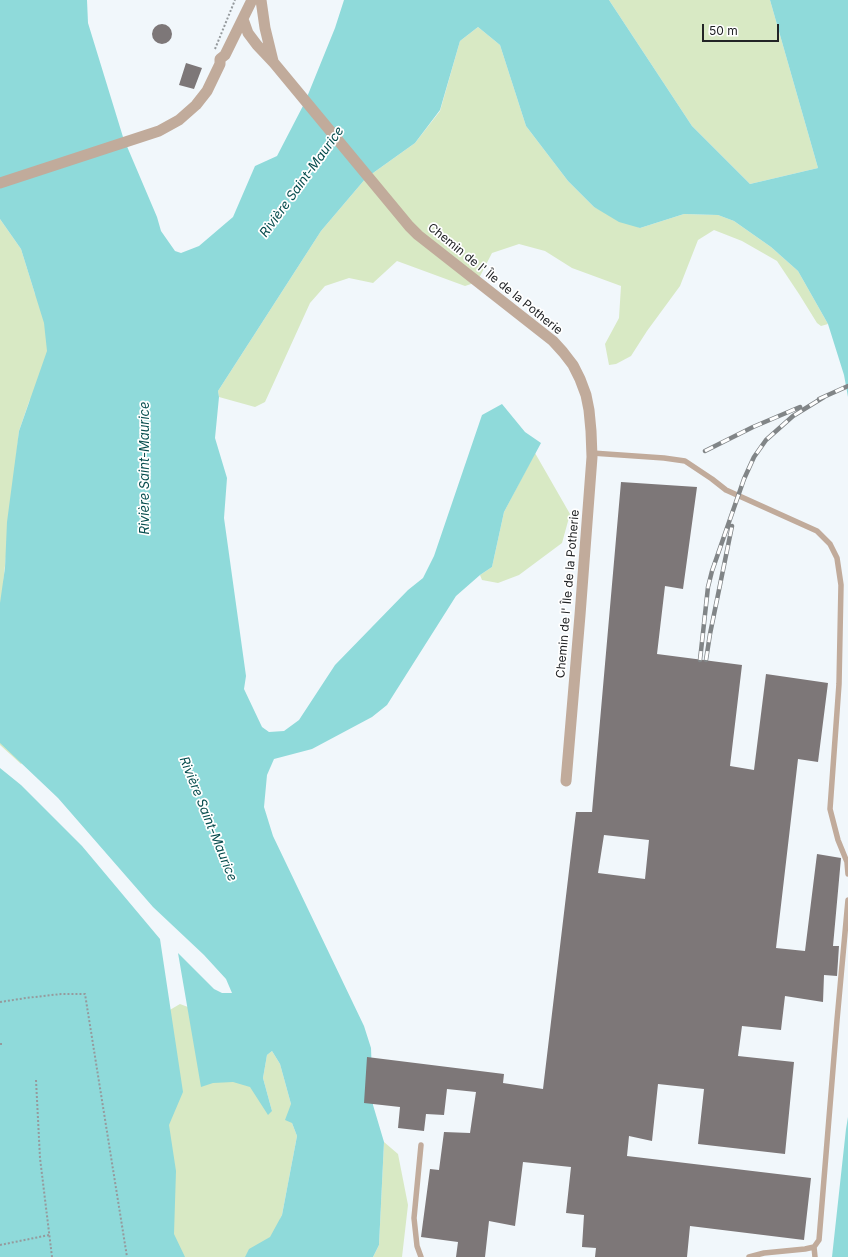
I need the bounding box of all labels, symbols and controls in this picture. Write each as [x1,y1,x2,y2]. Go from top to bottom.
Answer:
scale bar [704,16,781,42]
text: 50 m [709,23,738,38]
water label: Rivière Saint-Maurice [257,124,347,240]
street label: Chemin de l' Île de la Potherie [425,220,565,338]
water label: Rivière Saint-Maurice [137,401,153,535]
street label: Chemin de l' Île de la Potherie [553,509,583,679]
water label: Rivière Saint-Maurice [176,754,240,884]

